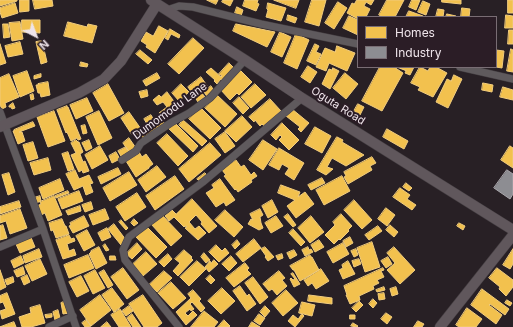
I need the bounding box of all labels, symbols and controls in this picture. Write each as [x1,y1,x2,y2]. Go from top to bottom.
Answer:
north arrow [16,16,56,56]
legend [357,16,497,68]
text: Homes [395,25,435,40]
text: N [36,37,52,53]
text: Industry [395,45,441,60]
street label: Dumomodu Lane [130,80,210,142]
street label: Oguta Road [309,84,367,128]

